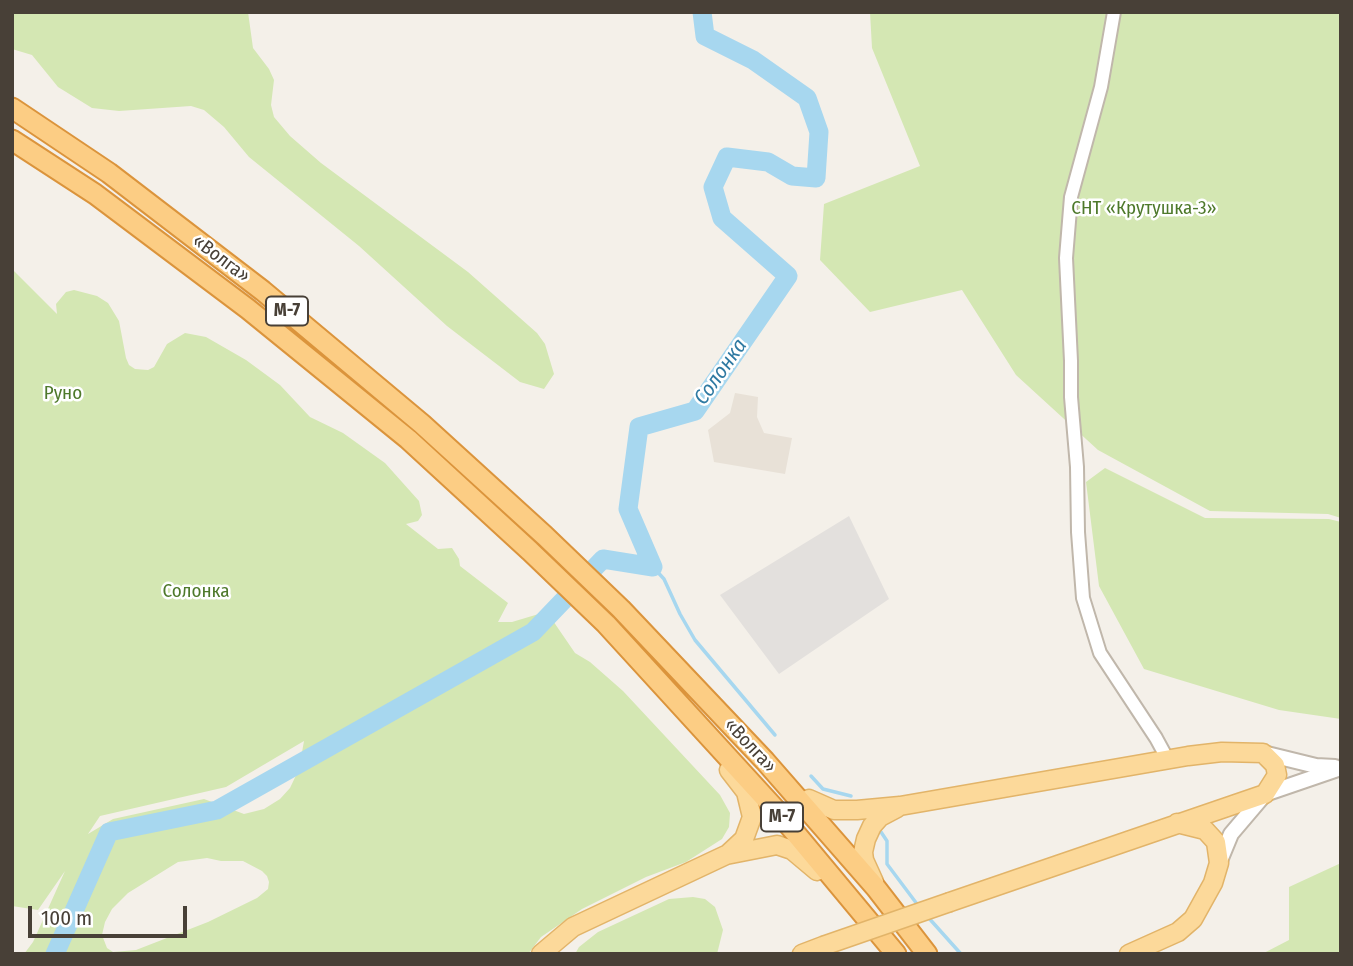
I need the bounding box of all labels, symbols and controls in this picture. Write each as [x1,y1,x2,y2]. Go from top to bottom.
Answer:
park label: СНТ «Крутушка-3» [1071,198,1217,220]
street label: «Волга» [188,230,254,288]
road number: М-7 [266,296,308,326]
water label: Солонка [689,334,753,410]
park label: Руно [44,383,82,405]
park label: Солонка [163,581,229,603]
street label: «Волга» [719,714,781,778]
road number: М-7 [761,802,803,832]
scale bar [32,892,191,936]
text: 100 m [41,905,92,931]

